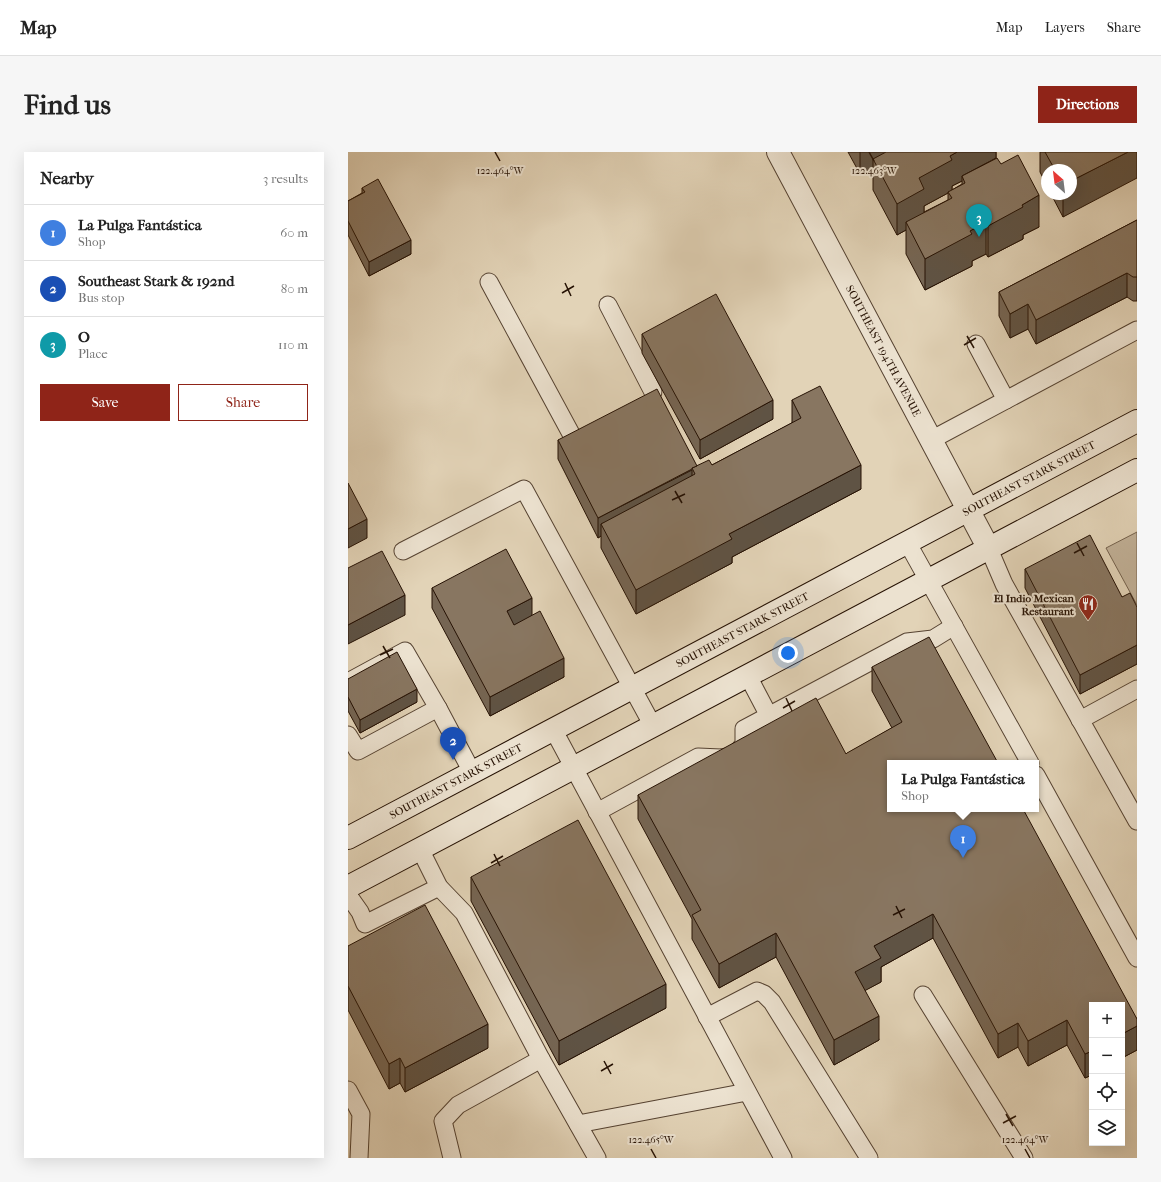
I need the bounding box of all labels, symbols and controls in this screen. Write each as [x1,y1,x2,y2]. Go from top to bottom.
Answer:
text: Map [20,17,56,39]
text: Map [996,19,1023,36]
text: Layers [1045,19,1085,36]
text: Share [1107,19,1141,36]
button: Directions [1038,86,1137,123]
text: Find us [24,88,111,121]
north arrow [1041,164,1077,200]
text: 122.464°W [477,165,525,177]
text: 122.463°W [852,165,898,177]
text: Nearby [40,168,94,188]
text: 3 results [263,171,308,186]
pin: 3 [966,204,992,237]
text: La Pulga Fantástica [78,216,202,234]
text: 1 [51,225,55,240]
text: 60 m [280,225,308,240]
text: Shop [78,234,106,249]
text: Southeast Stark & 192nd [78,272,234,290]
text: 2 [50,281,56,296]
text: 80 m [281,281,308,296]
street label: SOUTHEAST 194TH AVENUE [843,283,924,419]
text: Bus stop [78,290,124,305]
text: O [78,328,90,346]
text: 3 [50,337,56,352]
text: 110 m [278,337,308,352]
text: Place [78,346,108,361]
button: Save [40,384,170,421]
button: Share [178,384,308,421]
street label: SOUTHEAST STARK STREET [960,437,1098,519]
street label: SOUTHEAST STARK STREET [674,589,811,670]
place label: El Indio Mexican Restaurant [994,592,1075,618]
restaurant icon: El Indio Mexican Restaurant [1077,593,1099,621]
your location [778,643,798,663]
pin: 2 [440,727,466,760]
street label: SOUTHEAST STARK STREET [387,740,525,821]
popup [887,760,1039,812]
text: La Pulga Fantástica [901,770,1025,788]
text: Shop [901,788,929,803]
pin: 1 [950,825,976,858]
map controls [1089,1002,1125,1146]
button: + [1089,1002,1125,1038]
button: − [1089,1038,1125,1074]
button: locate [1089,1074,1125,1110]
button: layers [1089,1110,1125,1146]
text: 122.465°W [628,1134,675,1146]
text: 122.464°W [1002,1134,1050,1146]

